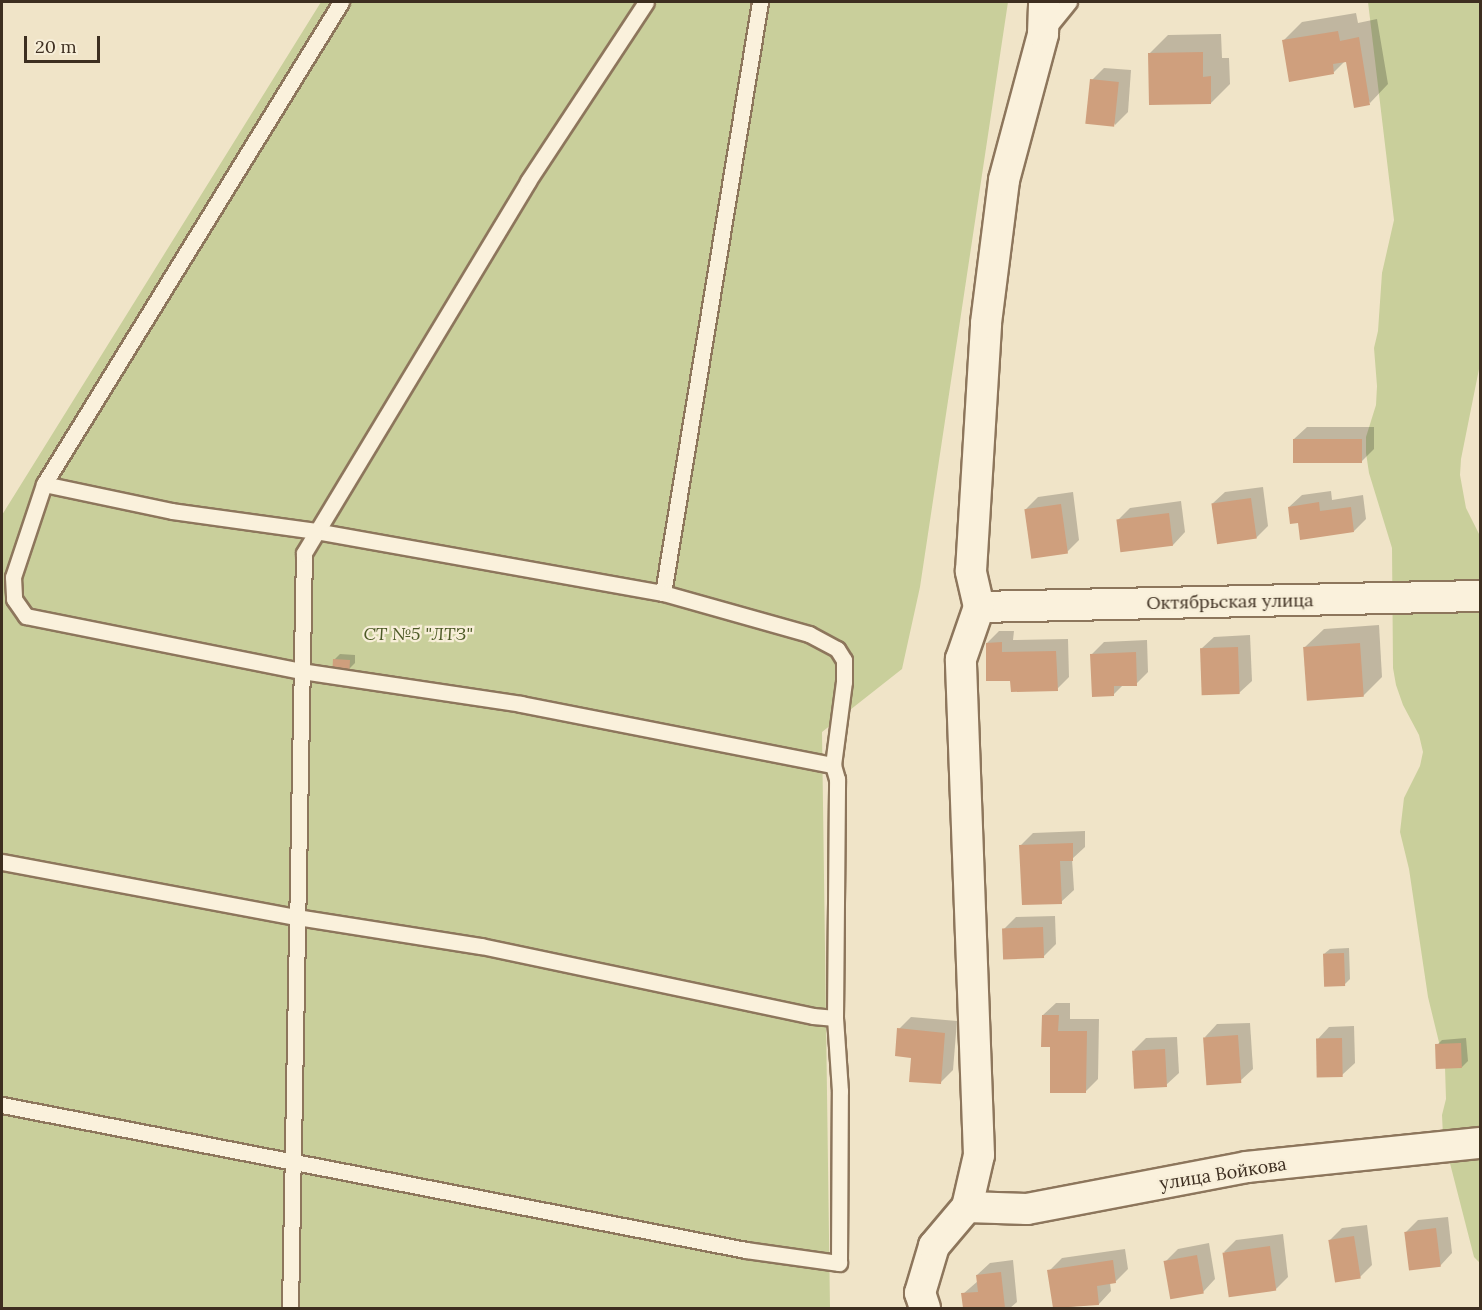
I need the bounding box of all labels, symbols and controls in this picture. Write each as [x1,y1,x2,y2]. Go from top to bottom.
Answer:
scale bar [27,24,104,62]
text: 20 m [35,35,77,58]
street label: Октябрьская улица [1146,590,1314,614]
park label: СТ №5 "ЛТЗ" [363,623,473,645]
street label: улица Войкова [1158,1153,1288,1195]

